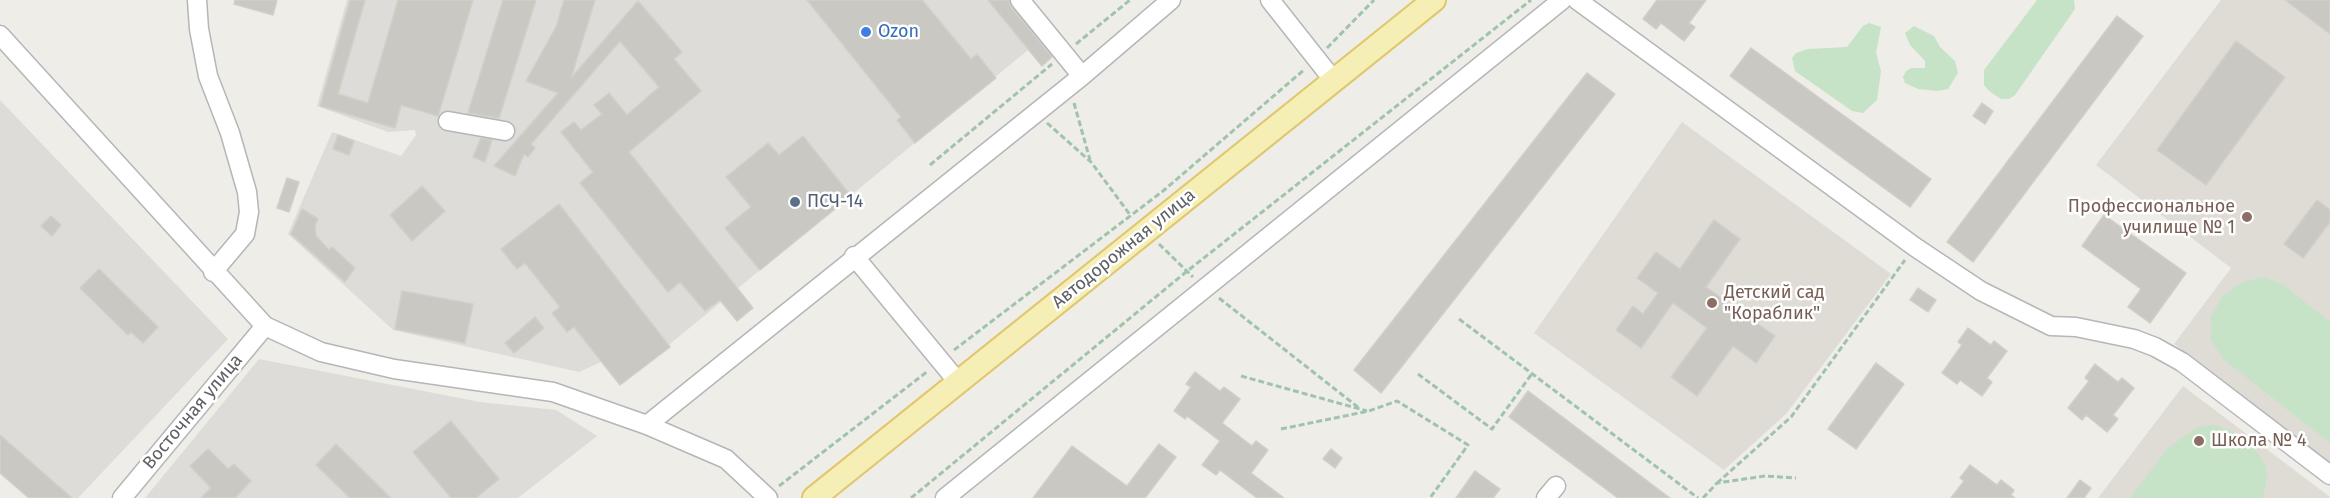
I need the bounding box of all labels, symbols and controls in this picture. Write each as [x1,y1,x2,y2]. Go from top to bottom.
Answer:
place label: Ozon [878,21,919,43]
marker: Ozon [859,25,873,39]
street label: Автодорожная улица [1048,185,1200,313]
place label: ПСЧ-14 [807,191,863,213]
marker: ПСЧ-14 [788,195,802,209]
place label: Профессиональное училище № 1 [2068,196,2235,238]
marker: Профессиональное училище № 1 [2240,210,2254,224]
place label: Детский сад "Кораблик" [1724,282,1825,324]
marker: Детский сад "Кораблик" [1705,296,1719,310]
street label: Восточная улица [139,350,247,474]
place label: Школа № 4 [2211,430,2307,452]
marker: Школа № 4 [2192,434,2206,448]

